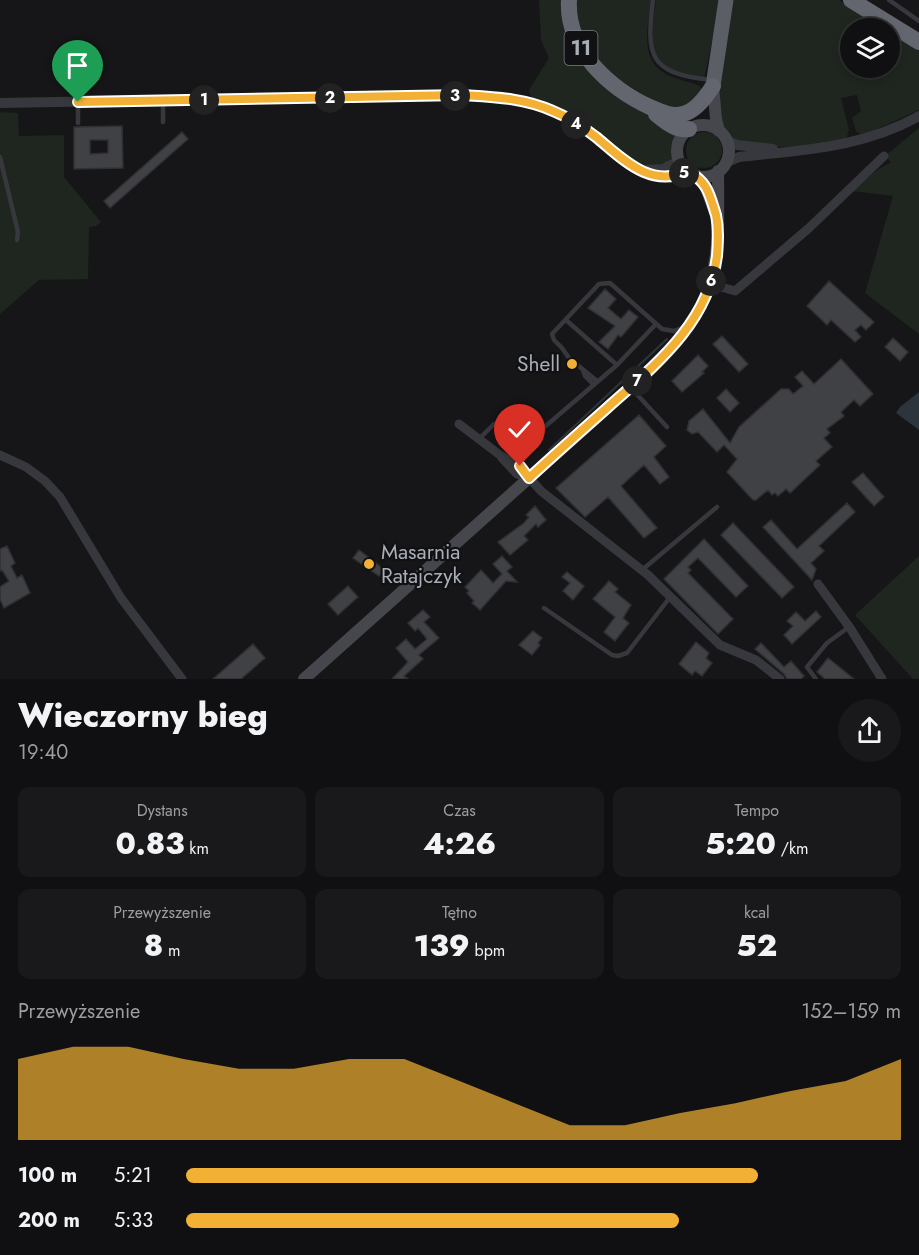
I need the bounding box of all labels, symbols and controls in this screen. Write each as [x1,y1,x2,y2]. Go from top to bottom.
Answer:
map controls [840,18,900,78]
button: layers [840,18,900,78]
road number: 11 [564,31,598,65]
pin [52,40,103,102]
icon: arrive [61,49,94,82]
pin: 3 [440,81,470,111]
pin: 2 [315,83,345,113]
text: 3 [450,84,460,107]
pin: 1 [189,85,219,115]
text: 2 [325,86,335,109]
text: 1 [200,88,208,111]
pin: 4 [561,109,591,139]
text: 4 [570,112,582,135]
pin: 5 [669,158,699,188]
text: 5 [679,161,689,184]
pin: 6 [696,266,726,296]
text: 6 [706,269,716,292]
place label: Shell [517,349,560,379]
marker: Shell [565,357,579,371]
pin: 7 [622,366,652,396]
text: 7 [632,369,642,392]
pin [494,404,545,466]
icon: check [503,413,536,446]
place label: Masarnia Ratajczyk [381,537,463,591]
marker: Masarnia Ratajczyk [362,557,376,571]
text: Wieczorny bieg [18,692,268,739]
button: share [838,699,901,762]
text: 19:40 [18,738,68,767]
text: Dystans [137,799,188,822]
text: Czas [443,799,476,822]
text: Tempo [735,799,779,822]
text: 0.83 [115,822,185,865]
text: 4:26 [423,822,496,865]
text: 5:20 [705,822,776,865]
text: km [185,837,209,860]
text: /km [776,837,809,860]
text: Przewyższenie [113,901,211,924]
text: Tętno [442,901,477,924]
text: kcal [744,901,770,924]
text: 8 [144,924,163,967]
text: 139 [414,924,470,967]
text: 52 [737,924,777,967]
text: m [163,939,181,962]
text: bpm [470,939,505,962]
text: Przewyższenie [18,997,140,1026]
text: 152–159 m [801,997,901,1026]
text: 100 m [18,1161,77,1190]
text: 5:21 [114,1161,152,1190]
text: 200 m [18,1206,80,1235]
text: 5:33 [114,1206,153,1235]

